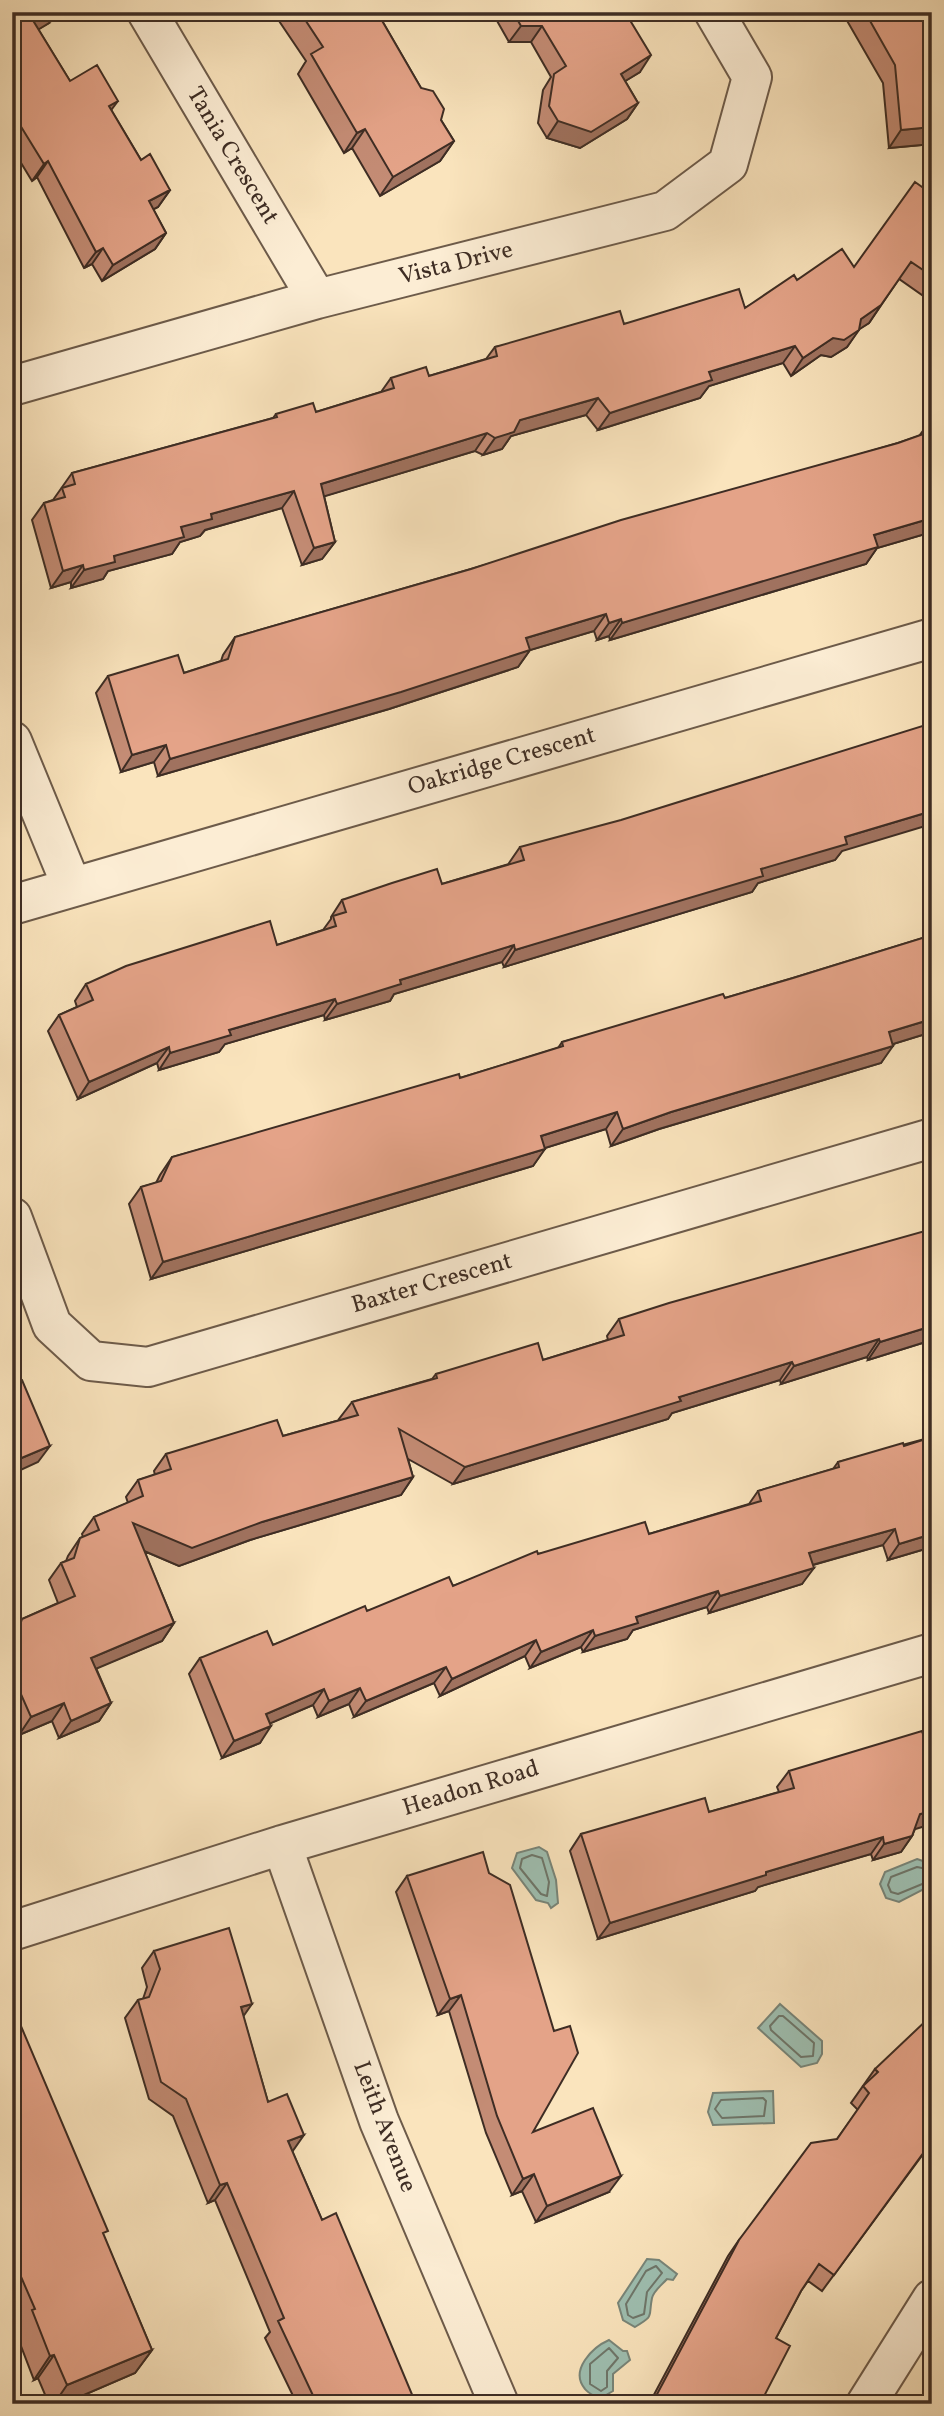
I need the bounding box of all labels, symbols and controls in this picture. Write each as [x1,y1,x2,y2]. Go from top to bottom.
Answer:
street label: Tania Crescent [177,81,287,231]
street label: Vista Drive [395,233,517,295]
street label: Oakridge Crescent [404,719,600,805]
street label: Baxter Crescent [348,1245,516,1323]
street label: Headon Road [399,1752,543,1826]
street label: Leith Avenue [343,2056,425,2198]

